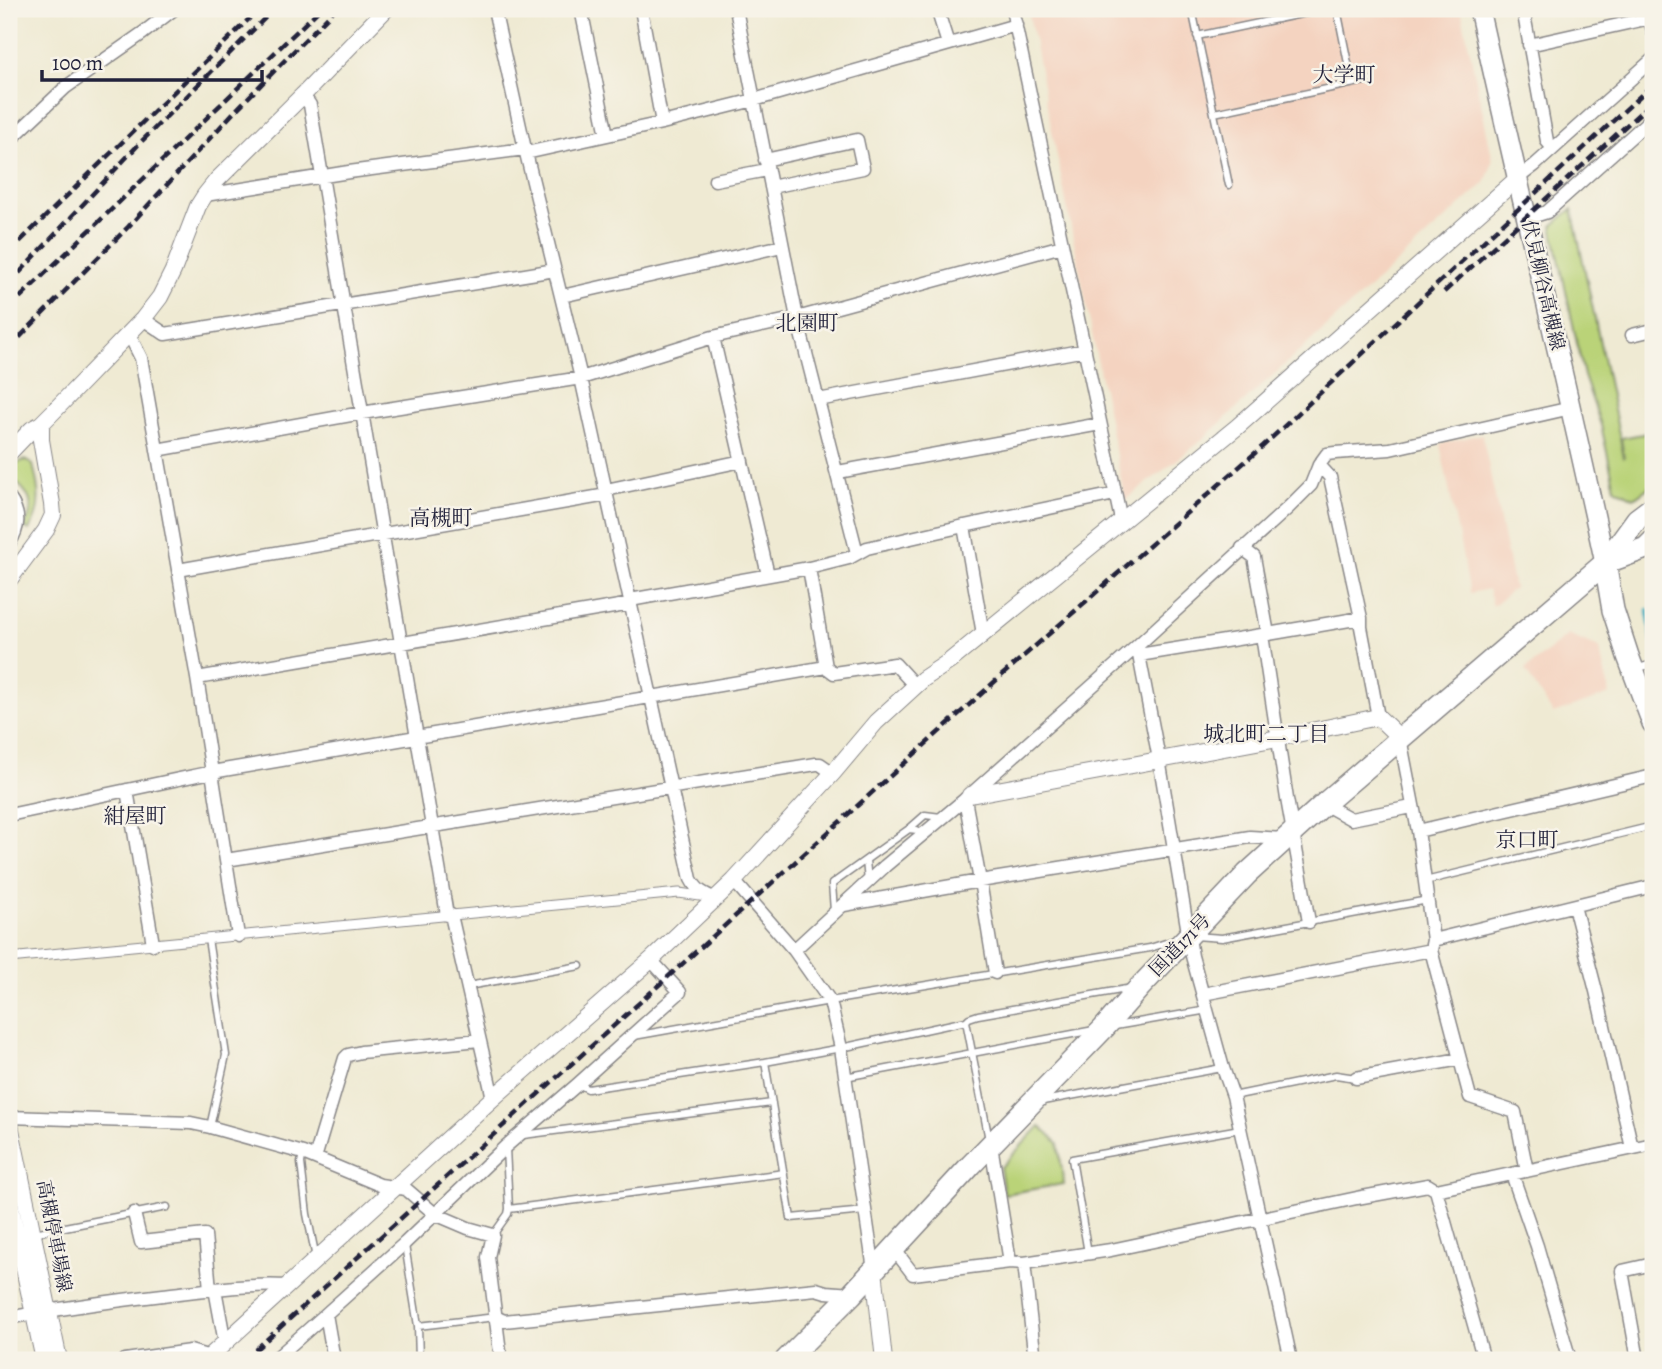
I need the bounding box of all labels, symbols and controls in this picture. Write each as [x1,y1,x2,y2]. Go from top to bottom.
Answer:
scale bar [42,38,262,82]
text: 100 m [52,49,103,77]
district label: 大学町 [1313,61,1376,89]
street label: 伏見柳谷高槻線 [1515,217,1571,353]
district label: 北園町 [776,309,839,337]
district label: 高槻町 [410,504,473,532]
district label: 城北町二丁目 [1203,720,1329,748]
district label: 紺屋町 [104,802,167,830]
district label: 京口町 [1496,826,1559,854]
street label: 国道171号 [1144,908,1216,982]
street label: 高槻停車場線 [30,1178,78,1294]

